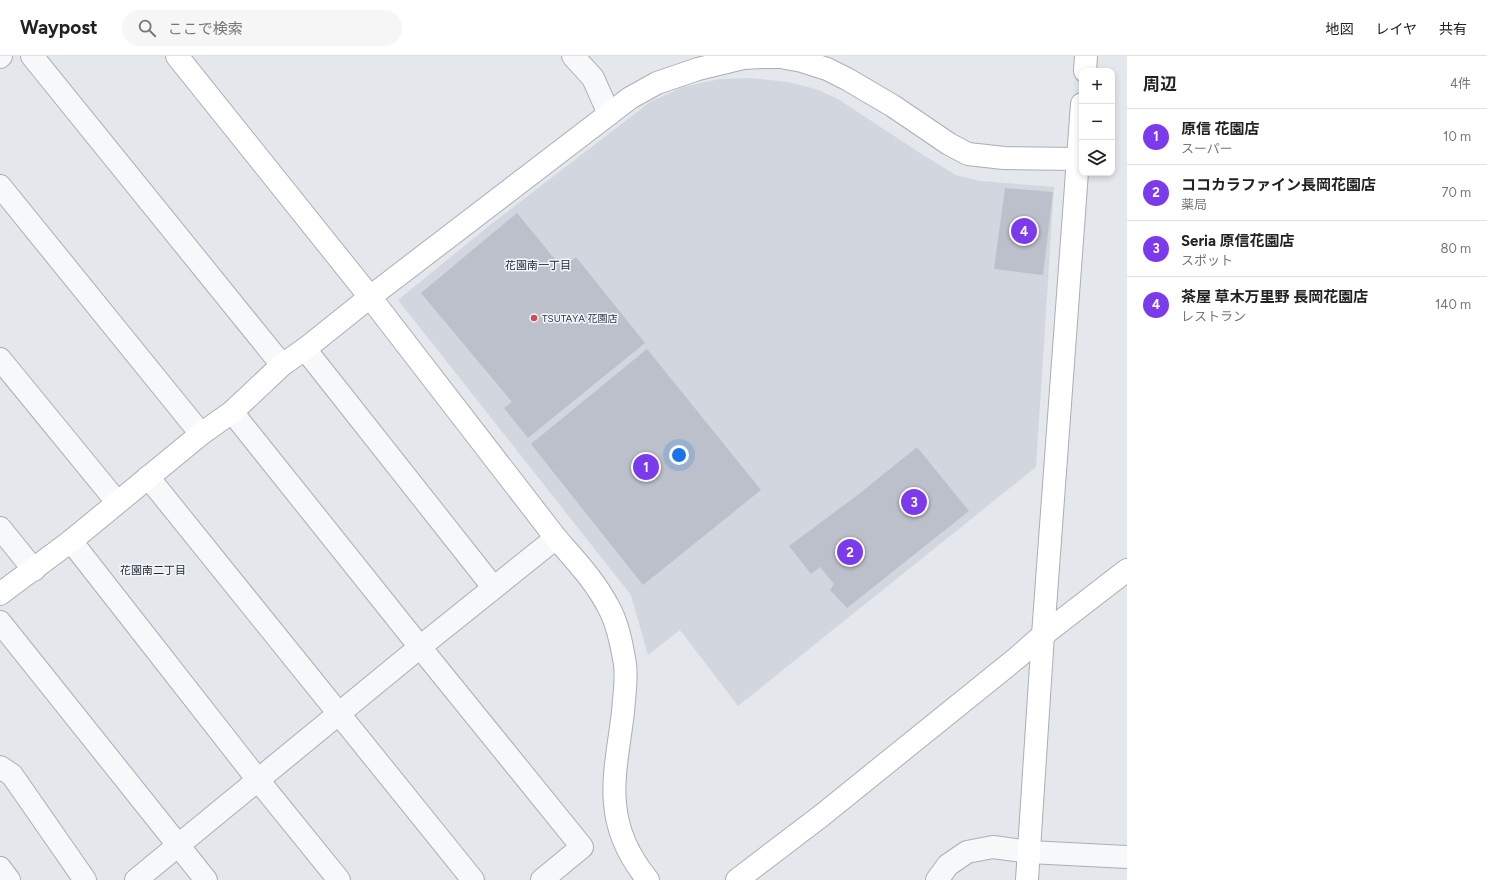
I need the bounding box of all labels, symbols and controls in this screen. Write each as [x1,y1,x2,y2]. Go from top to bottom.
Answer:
search box [122,10,402,46]
text: Waypost [20,16,98,39]
icon: search [136,17,158,39]
text: ここで検索 [168,20,243,38]
text: 地図 [1325,21,1353,38]
text: レイヤ [1375,21,1417,38]
text: 共有 [1439,21,1467,38]
map controls [1079,68,1115,176]
button: + [1079,68,1115,104]
text: 周辺 [1143,74,1177,94]
text: 4件 [1450,76,1471,91]
button: − [1079,104,1115,140]
text: 原信 花園店 [1181,120,1260,138]
text: 1 [1153,129,1159,144]
text: 10 m [1443,129,1471,144]
button: layers [1079,140,1115,176]
text: スーパー [1181,141,1233,156]
text: ココカラファイン長岡花園店 [1181,176,1376,194]
text: 2 [1152,185,1160,200]
text: 70 m [1441,185,1471,200]
text: 薬局 [1181,197,1207,212]
pin: 4 [1011,216,1037,246]
text: Seria 原信花園店 [1181,232,1295,250]
text: 3 [1152,241,1160,256]
text: 80 m [1440,241,1471,256]
text: スポット [1181,253,1233,268]
district label: 花園南一丁目 [505,259,571,272]
text: 茶屋 草木万里野 長岡花園店 [1181,288,1368,306]
text: 4 [1152,297,1160,312]
text: 140 m [1435,297,1471,312]
text: レストラン [1181,309,1246,324]
place label: TSUTAYA 花園店 [542,312,617,325]
marker: TSUTAYA 花園店 [529,313,539,323]
your location [669,445,689,465]
pin: 1 [633,452,659,482]
pin: 3 [901,487,927,517]
pin: 2 [837,537,863,567]
district label: 花園南二丁目 [120,564,186,577]

